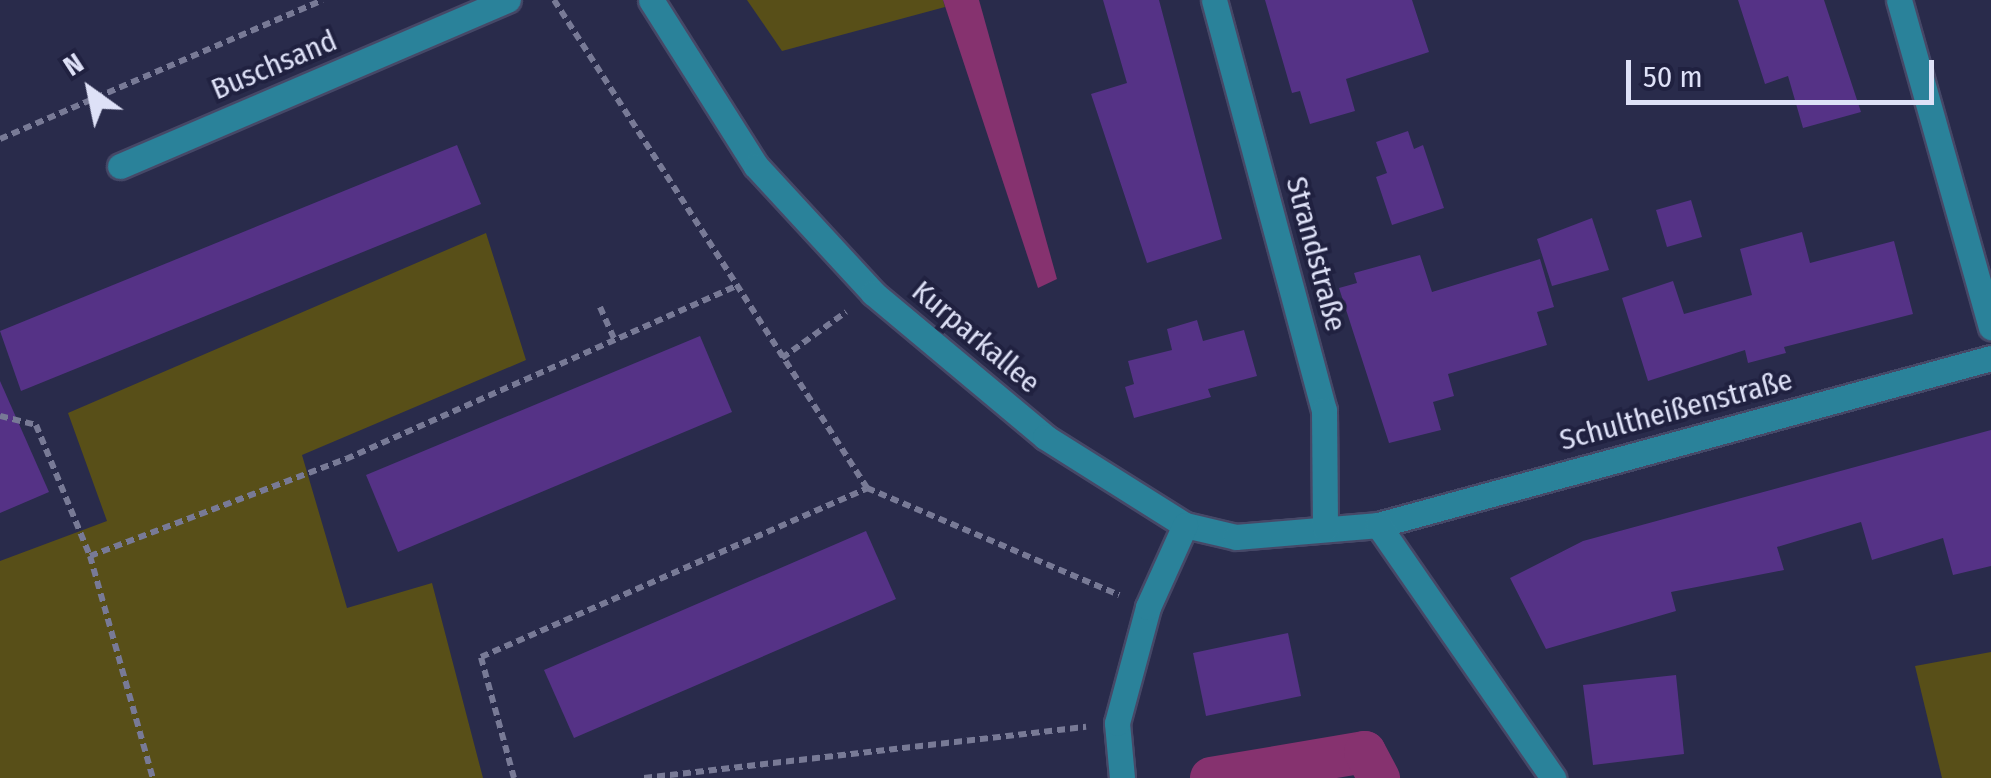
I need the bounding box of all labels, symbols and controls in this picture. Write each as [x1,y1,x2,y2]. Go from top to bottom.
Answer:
street label: Buschsand [206,22,342,108]
north arrow [40,40,140,140]
scale bar [1631,40,1938,102]
text: N [57,46,89,83]
text: 50 m [1643,59,1703,95]
street label: Strandstraße [1278,173,1354,335]
street label: Kurparkallee [905,273,1047,401]
street label: Schultheißenstraße [1556,362,1796,458]

